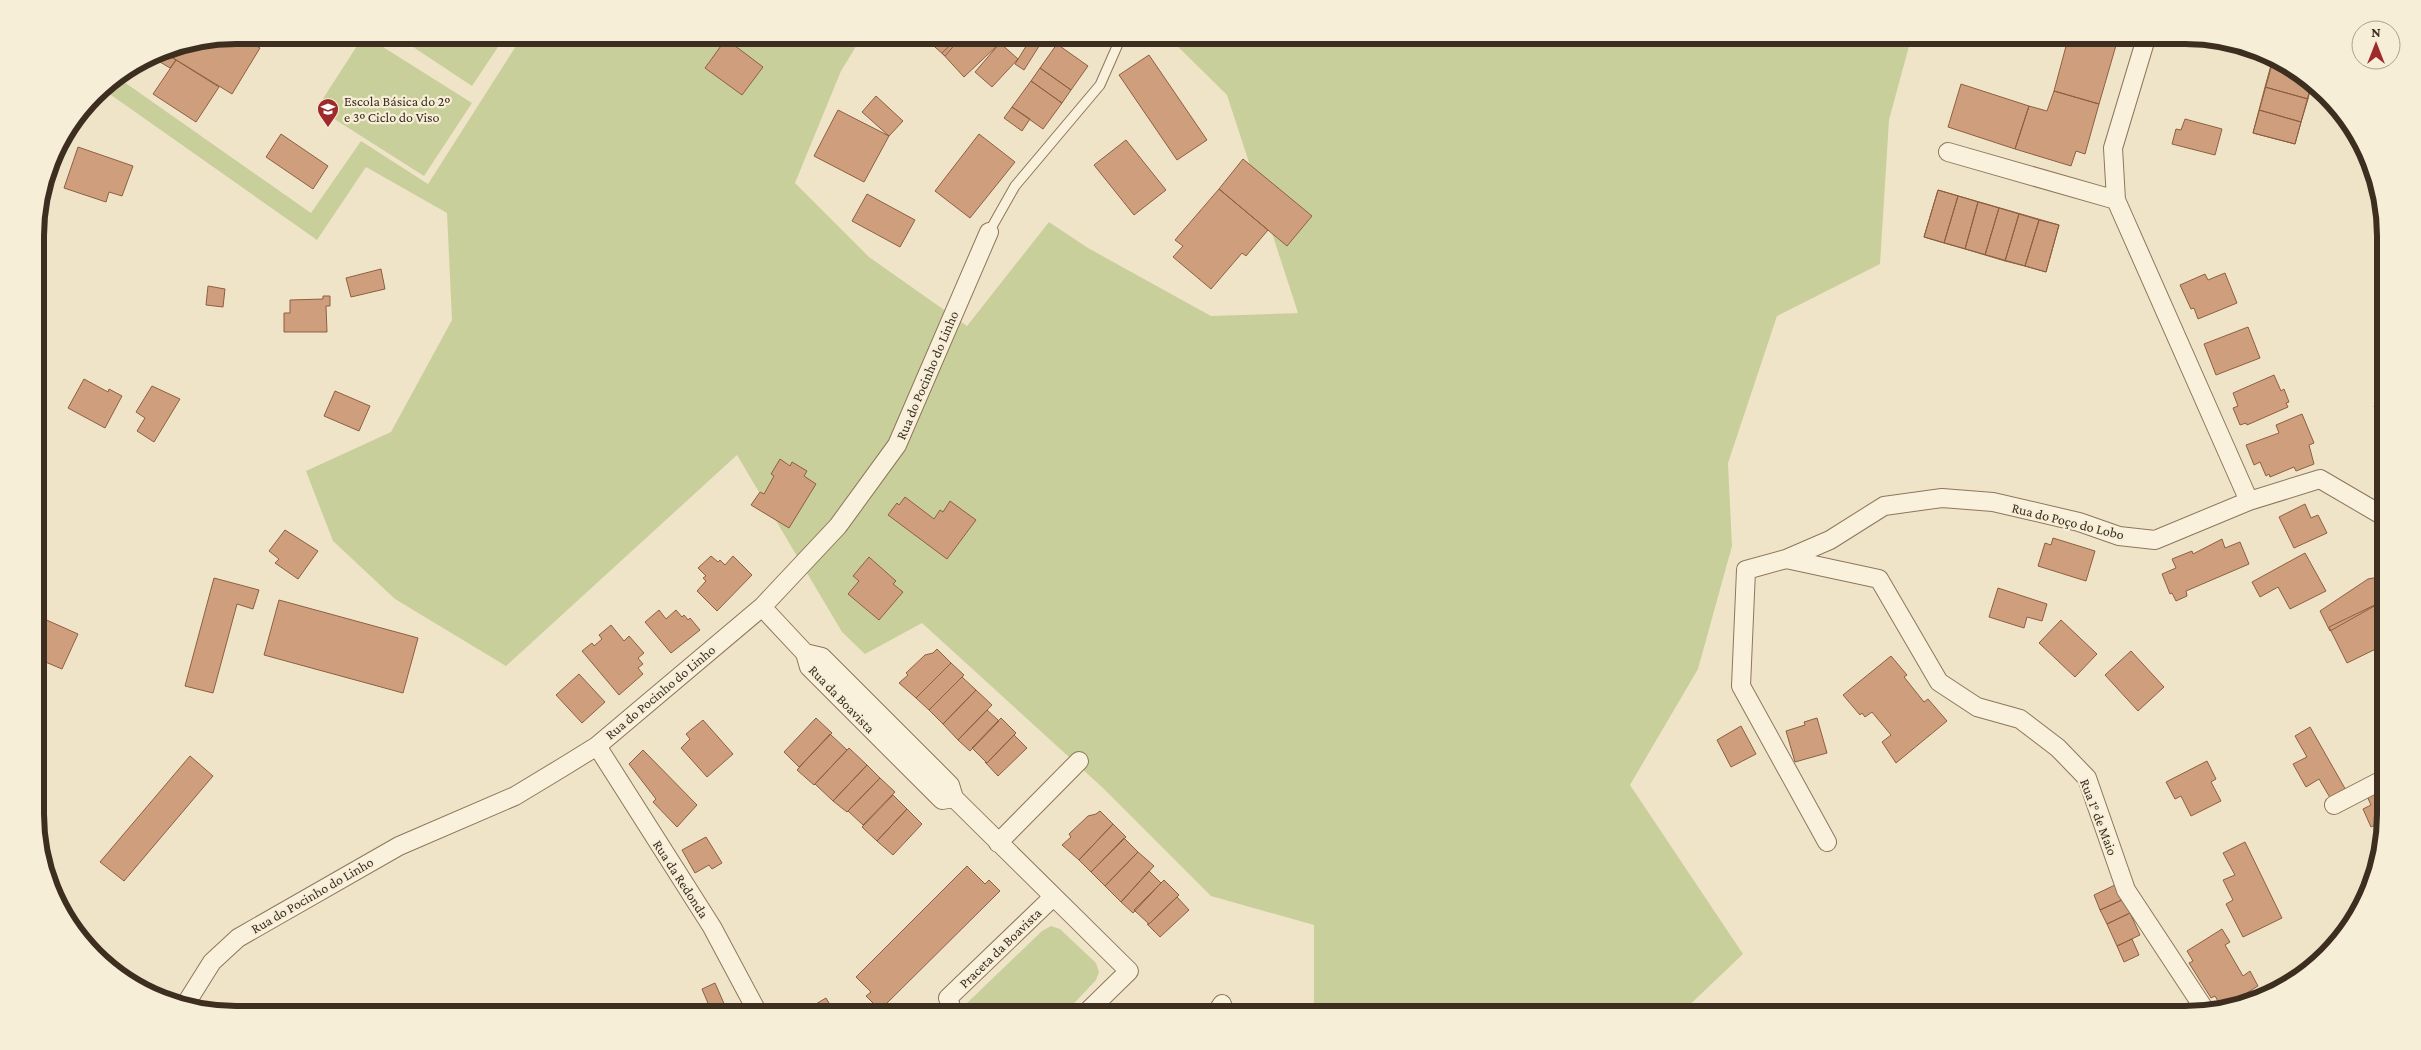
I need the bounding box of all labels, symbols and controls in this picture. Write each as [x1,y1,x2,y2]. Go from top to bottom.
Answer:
north arrow [2351,20,2401,70]
text: N [2371,24,2381,40]
place label: Escola Básica do 2º e 3º Ciclo do Viso [344,93,450,125]
school or university icon: Escola Básica do 2º e 3º Ciclo do Viso [316,97,340,128]
street label: Rua do Pocinho do Linho [893,308,961,442]
street label: Rua do Poço do Lobo [2010,499,2126,543]
street label: Rua do Pocinho do Linho [602,641,718,743]
street label: Rua da Boavista [806,662,879,737]
street label: Rua 1° de Maio [2077,776,2121,858]
street label: Rua da Redonda [650,837,713,922]
street label: Rua do Pocinho do Linho [248,853,376,937]
street label: Praceta da Boavista [956,904,1045,991]

